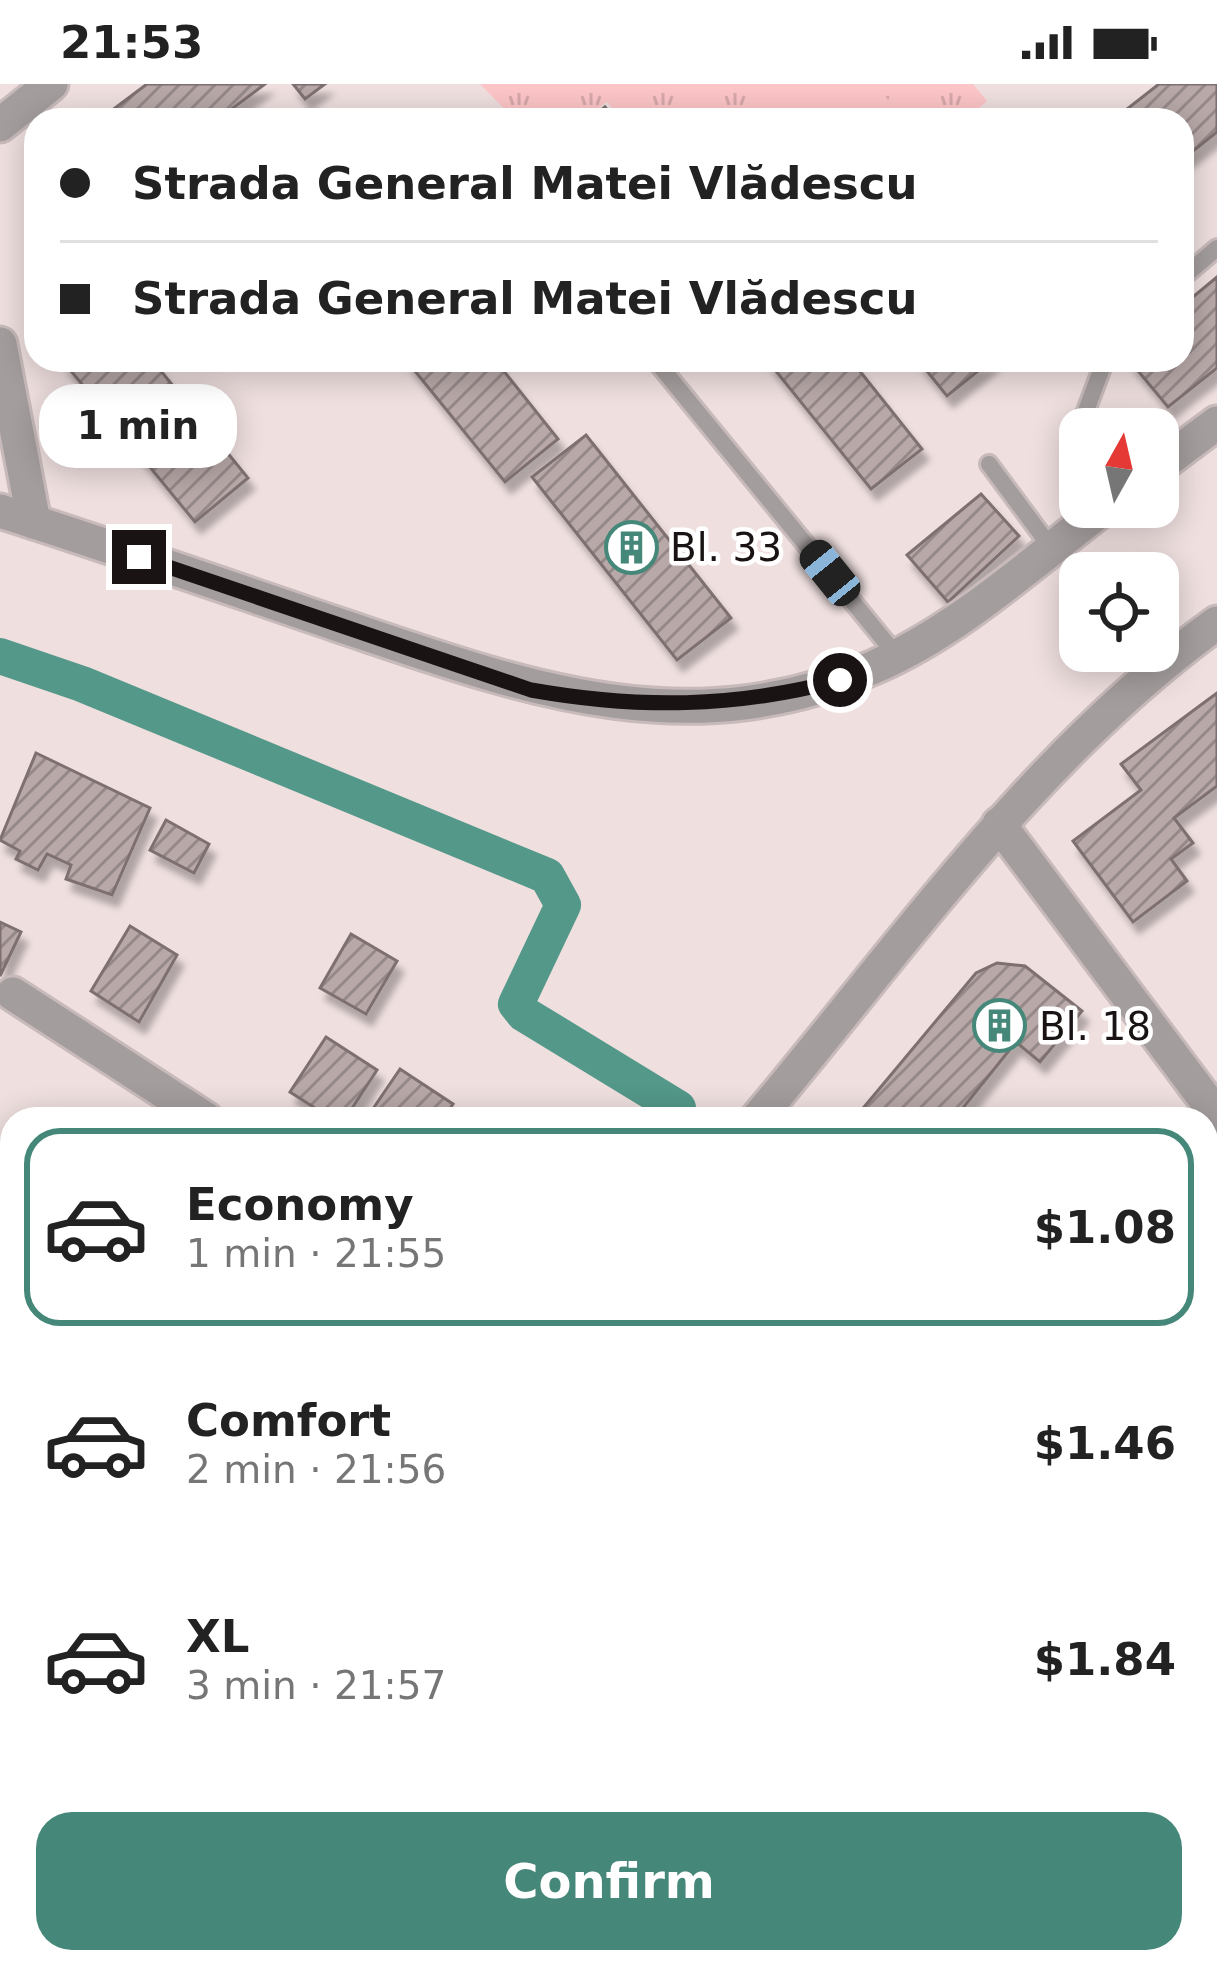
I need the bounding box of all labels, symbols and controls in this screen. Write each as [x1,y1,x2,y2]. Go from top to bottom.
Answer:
text: 21:53 [60,16,203,69]
text: Strada General Matei Vlădescu [132,157,918,210]
text: Strada General Matei Vlădescu [132,272,918,325]
callout: 1 min [40,383,238,467]
text: 1 min [77,403,199,448]
north arrow [1059,408,1179,528]
map controls [1059,408,1179,672]
building icon: Bl. 33 [603,519,659,575]
place label: Bl. 33 [670,525,782,570]
route end [112,530,166,584]
car [793,534,867,612]
button: locate [1059,552,1179,672]
route start [813,653,867,707]
building icon: Bl. 18 [972,998,1028,1054]
place label: Bl. 18 [1039,1004,1151,1049]
icon: car [42,1173,150,1281]
text: Economy [186,1178,414,1231]
text: $1.08 [1034,1201,1176,1254]
text: 1 min · 21:55 [186,1231,446,1276]
icon: car [42,1389,150,1497]
text: Comfort [186,1394,391,1447]
text: $1.46 [1034,1417,1176,1470]
text: 2 min · 21:56 [186,1447,446,1492]
icon: car [42,1605,150,1713]
text: XL [186,1610,249,1663]
text: $1.84 [1034,1633,1176,1686]
text: 3 min · 21:57 [186,1663,446,1708]
button: Confirm [36,1812,1182,1950]

